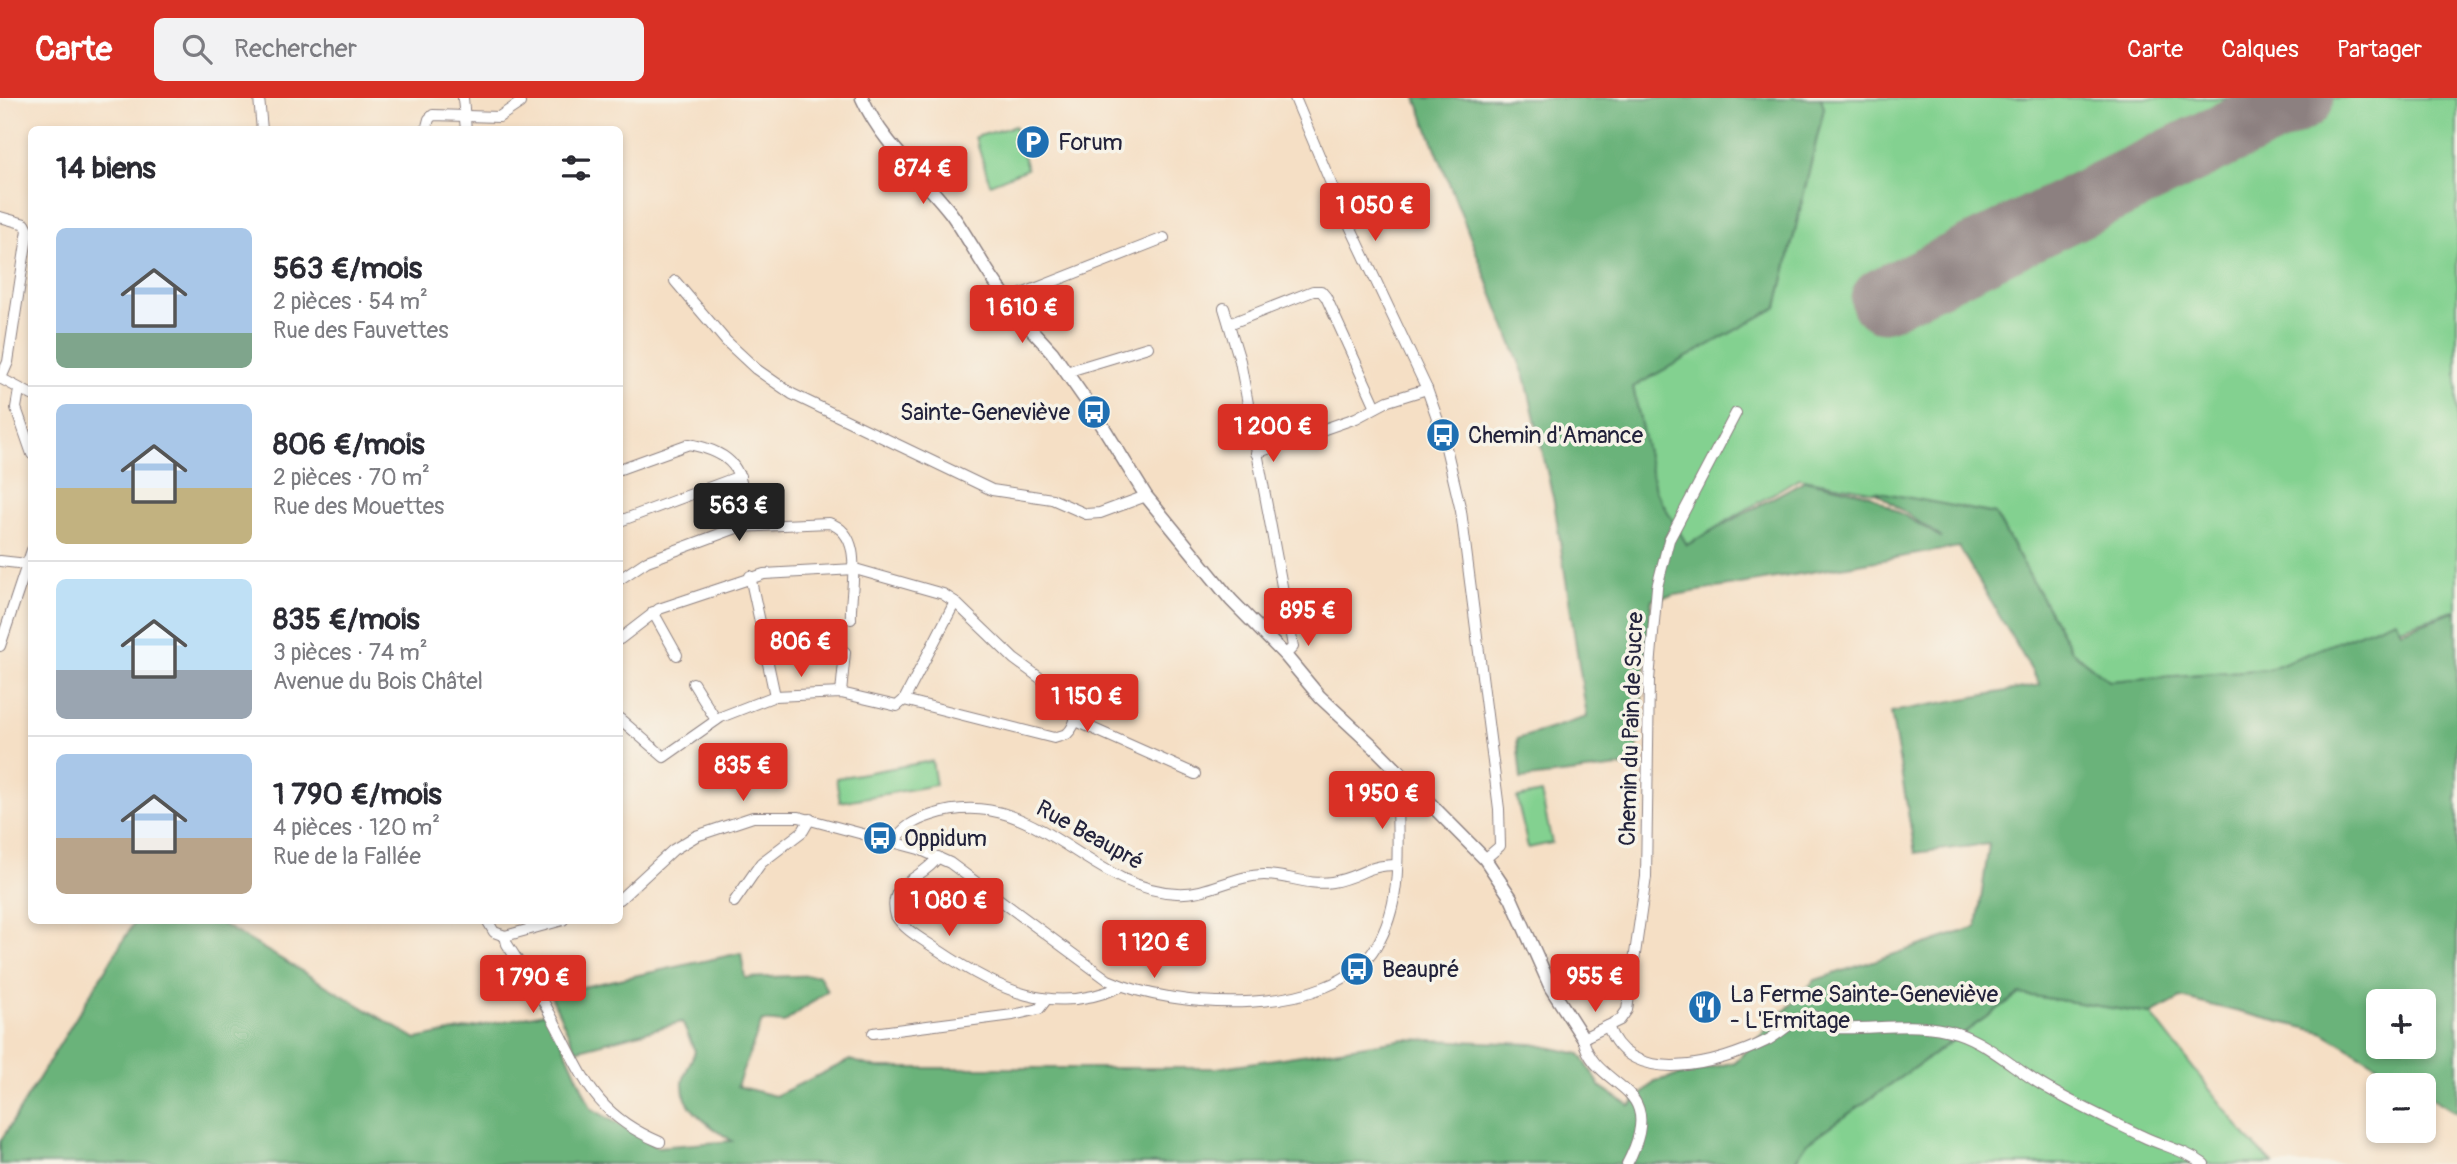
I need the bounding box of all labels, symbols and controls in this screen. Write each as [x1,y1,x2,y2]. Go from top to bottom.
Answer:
search box [154,18,644,81]
text: Carte [35,29,112,70]
icon: search [178,30,216,68]
text: Rechercher [234,33,357,65]
text: Carte [2127,35,2183,64]
text: Calques [2221,35,2299,64]
text: Partager [2337,35,2422,64]
parking icon: Forum [1014,123,1052,161]
place label: Forum [1058,128,1123,157]
pin: 874 € [874,146,972,206]
icon: filters [557,149,595,187]
text: 14 biens [56,150,156,187]
text: 874 € [894,154,952,183]
pin: 1 050 € [1310,184,1440,243]
text: 1 050 € [1336,191,1414,220]
text: 563 €/mois [273,250,422,287]
icon: home [112,256,196,340]
pin: 1 610 € [957,286,1087,345]
text: 2 pièces · 54 m² [273,287,428,316]
text: 1 610 € [986,293,1058,322]
text: Rue des Fauvettes [273,316,448,345]
bus stop icon: Sainte-Geneviève [1075,393,1113,431]
place label: Sainte-Geneviève [900,398,1071,427]
pin: 1 200 € [1208,404,1338,464]
text: 1 200 € [1234,412,1312,441]
bus stop icon: Chemin d'Amance [1424,416,1462,454]
place label: Chemin d'Amance [1468,421,1644,450]
text: 806 €/mois [273,426,425,463]
icon: home [112,432,196,516]
text: 2 pièces · 70 m² [273,463,430,492]
pin: 563 € [690,484,788,543]
text: 563 € [710,491,768,520]
text: Rue des Mouettes [273,492,444,521]
pin: 895 € [1259,588,1357,648]
text: 895 € [1280,596,1336,625]
text: 835 €/mois [273,601,420,638]
icon: home [112,607,196,691]
street label: Chemin du Pain de Sucre [1612,611,1650,847]
pin: 806 € [752,620,850,679]
text: 806 € [771,627,831,656]
text: 3 pièces · 74 m² [273,638,428,667]
text: Avenue du Bois Châtel [273,667,483,696]
pin: 1 150 € [1022,674,1152,734]
text: 1 150 € [1051,682,1123,711]
pin: 835 € [694,744,792,803]
text: 835 € [714,751,772,780]
pin: 1 950 € [1317,772,1447,831]
text: 1 790 €/mois [273,776,442,813]
text: 1 950 € [1345,779,1419,808]
icon: home [112,782,196,866]
street label: Rue Beaupré [1031,794,1149,876]
text: 4 pièces · 120 m² [273,813,440,842]
bus stop icon: Oppidum [861,819,899,857]
place label: Oppidum [904,824,987,853]
text: Rue de la Fallée [273,842,421,871]
pin: 1 080 € [884,878,1014,938]
text: 1 080 € [910,886,988,915]
pin: 1 120 € [1089,920,1219,980]
text: 1 120 € [1118,928,1190,957]
bus stop icon: Beaupré [1338,950,1376,988]
pin: 955 € [1546,954,1644,1014]
place label: Beaupré [1382,955,1459,984]
pin: 1 790 € [468,956,598,1015]
text: 955 € [1567,962,1623,991]
text: 1 790 € [496,963,570,992]
place label: La Ferme Sainte-Geneviève - L'Ermitage [1730,980,1999,1035]
restaurant icon: La Ferme Sainte-Geneviève - L'Ermitage [1686,988,1724,1026]
map controls [2366,989,2436,1143]
button: + [2366,989,2436,1059]
button: − [2366,1073,2436,1143]

